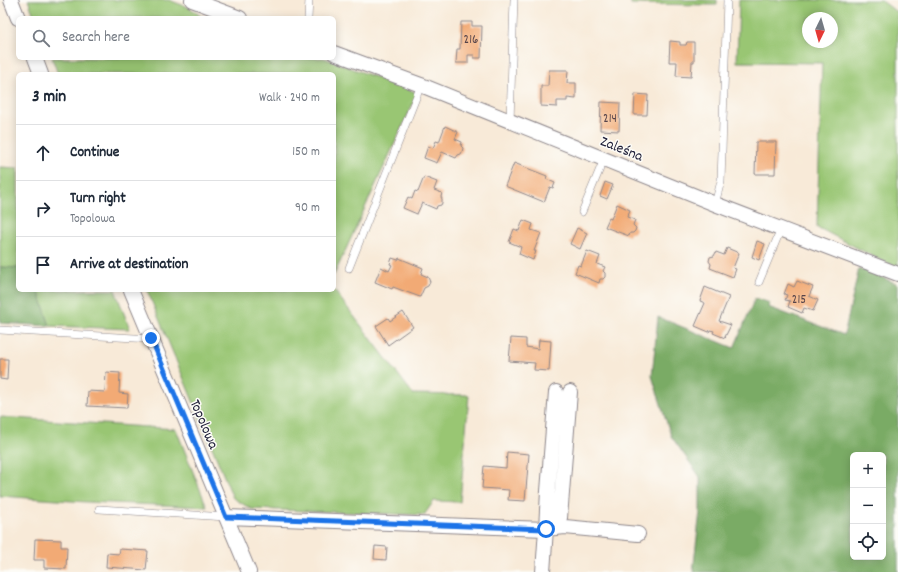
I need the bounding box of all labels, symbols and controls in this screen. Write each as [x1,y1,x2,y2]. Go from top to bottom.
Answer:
north arrow [802,12,838,48]
search box [16,16,336,60]
icon: search [30,27,52,49]
text: Search here [62,27,130,49]
house number: 216 [464,31,478,50]
text: 3 min [32,86,66,110]
text: Walk · 240 m [259,89,320,108]
house number: 214 [603,110,617,129]
street label: Zaleśna [597,131,647,169]
icon: ahead [32,142,54,164]
text: Continue [70,142,119,164]
text: 150 m [292,143,320,162]
text: Turn right [70,188,126,210]
icon: right [32,198,54,220]
text: 90 m [295,199,320,218]
text: Topolowa [70,210,115,229]
icon: arrive [32,254,54,276]
text: Arrive at destination [70,254,188,276]
house number: 215 [792,291,806,310]
route end [142,329,160,347]
street label: Topolowa [183,397,224,454]
map controls [850,452,886,560]
button: + [850,452,886,488]
button: − [850,488,886,524]
route start [537,520,555,538]
button: locate [850,524,886,560]

